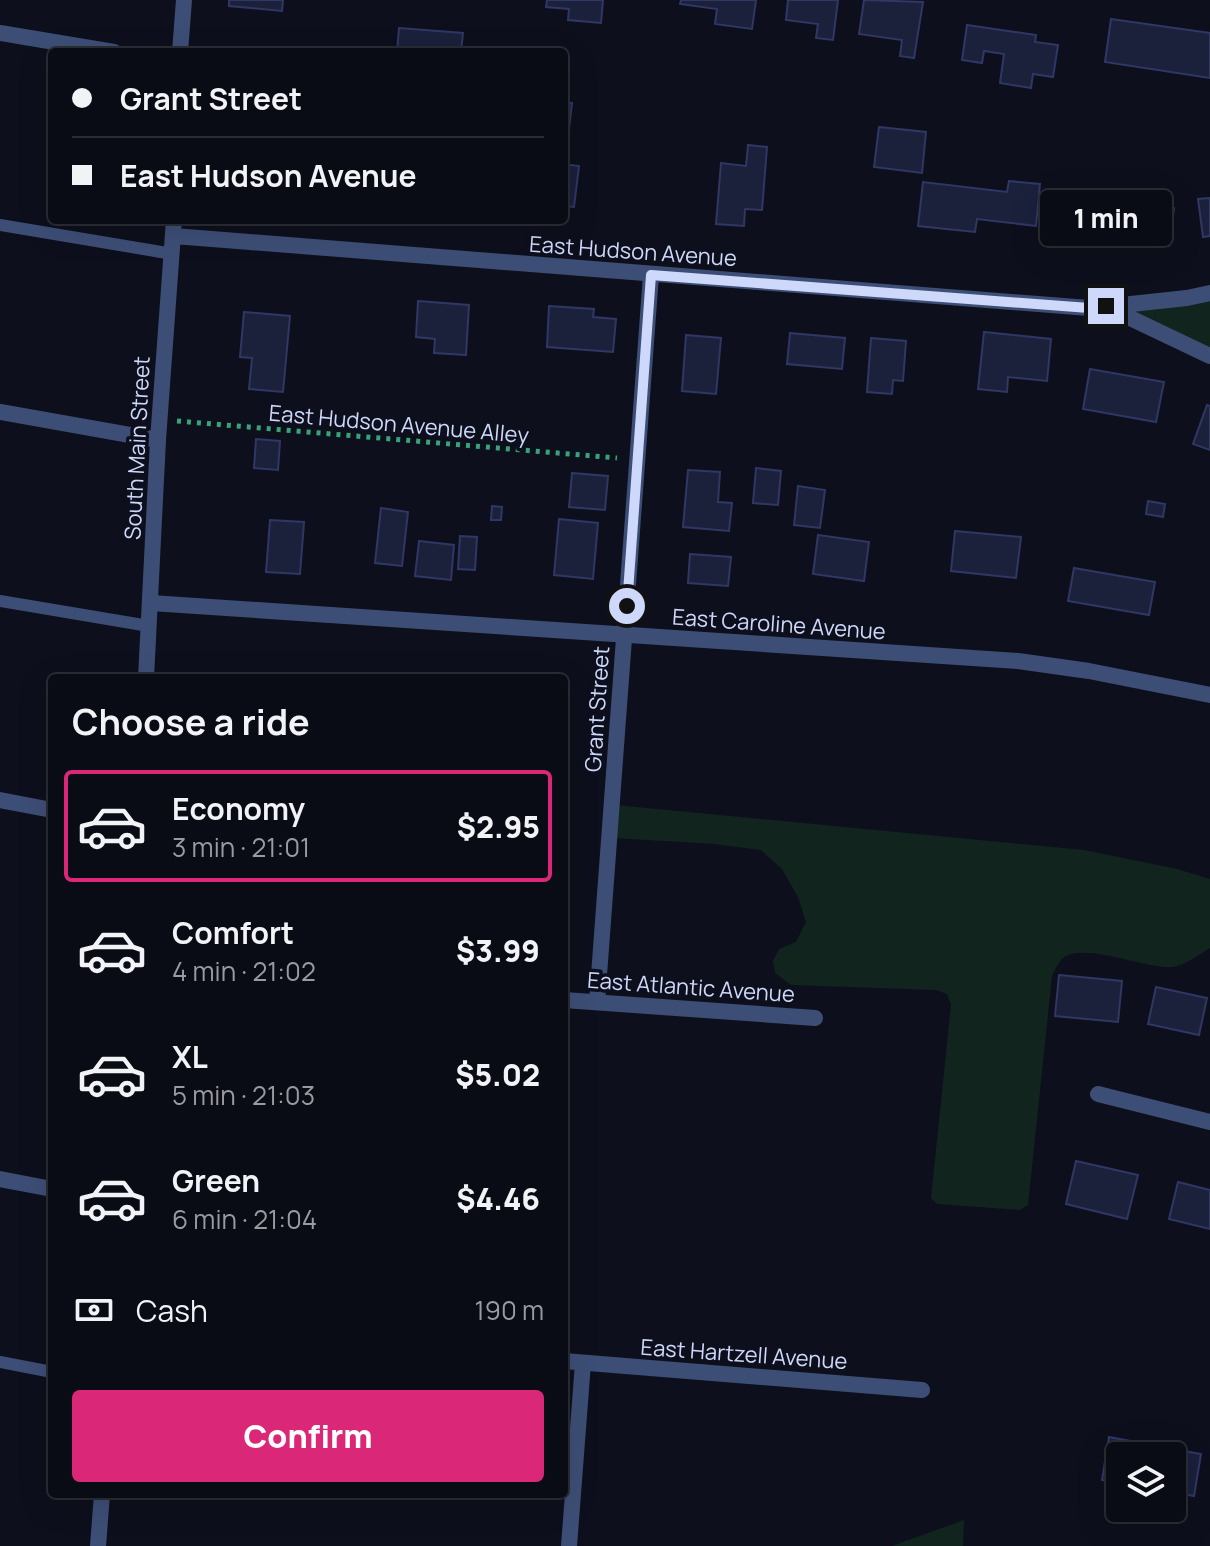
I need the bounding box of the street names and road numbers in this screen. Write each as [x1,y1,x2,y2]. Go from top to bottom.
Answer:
street label: East Hudson Avenue [528,229,738,273]
street label: South Main Street [117,355,157,541]
street label: East Hudson Avenue Alley [268,398,531,450]
street label: East Caroline Avenue [671,602,887,646]
street label: Grant Street [578,645,616,773]
street label: East Atlantic Avenue [586,965,796,1009]
street label: East Hartzell Avenue [640,1332,849,1376]

